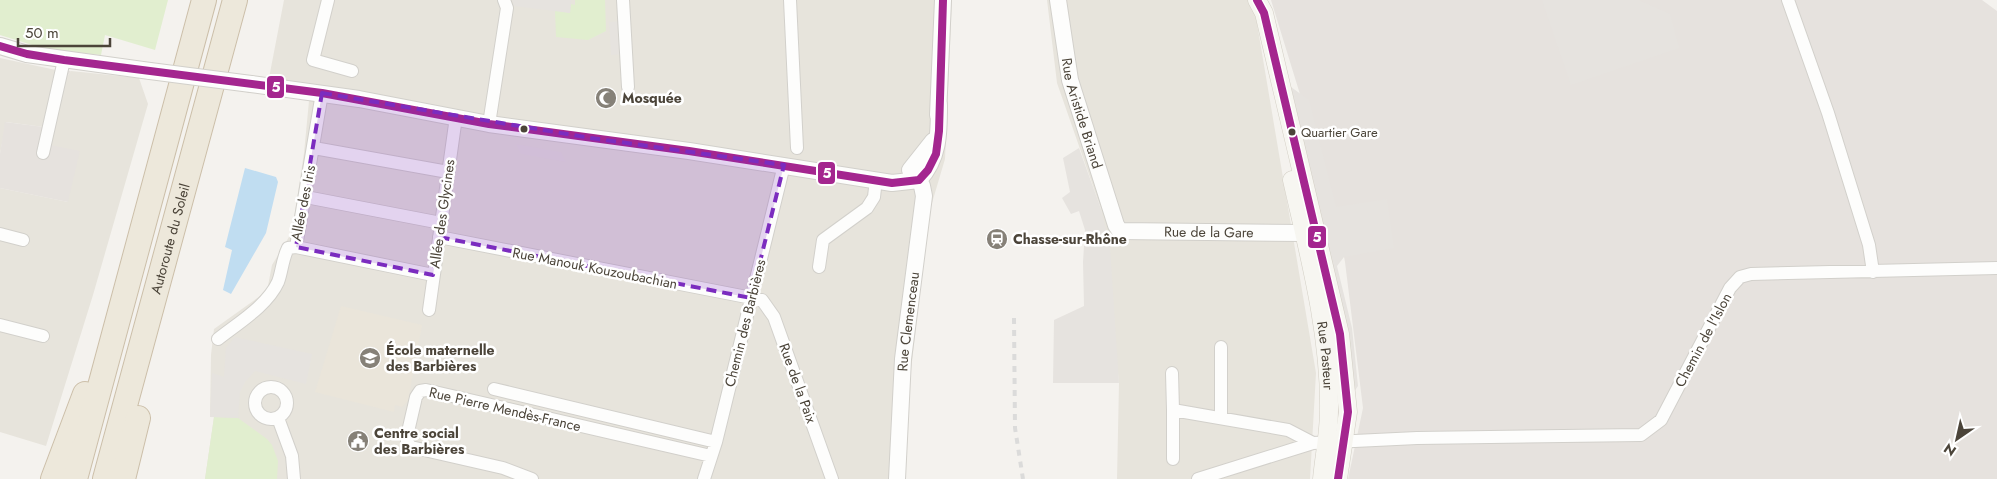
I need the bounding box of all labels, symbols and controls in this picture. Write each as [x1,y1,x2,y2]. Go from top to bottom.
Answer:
scale bar [18,15,110,47]
text: 50 m [25,22,59,44]
street label: Rue Aristide Briand [1057,56,1107,171]
line badge: 5 [266,75,285,99]
text: 5 [271,77,281,97]
mosque icon: Mosquée [594,86,618,110]
place label: Mosquée [622,88,682,108]
place label: Quartier Gare [1301,123,1378,142]
unlabelled marker [519,124,529,134]
marker: Quartier Gare [1287,127,1297,137]
street label: Allée des Glycines [424,158,460,270]
line badge: 5 [817,161,836,185]
street label: Allée des Iris [286,163,320,243]
text: 5 [822,163,832,183]
street label: Autoroute du Soleil [146,181,195,296]
street label: Rue de la Gare [1164,221,1254,242]
line badge: 5 [1307,225,1327,249]
station icon: Chasse-sur-Rhône [985,227,1009,251]
text: 5 [1312,227,1322,247]
place label: Chasse-sur-Rhône [1013,229,1127,249]
street label: Rue Manouk Kouzoubachian [511,242,679,294]
street label: Chemin des Barbières [719,257,771,389]
street label: Rue Clemenceau [892,270,924,372]
street label: Chemin de l'Islon [1670,289,1736,391]
street label: Rue Pasteur [1312,320,1339,391]
place label: École maternelle des Barbières [386,340,495,376]
street label: Rue de la Paix [774,340,822,426]
school or university icon: École maternelle des Barbières [358,346,382,370]
street label: Rue Pierre Mendès-France [427,382,583,436]
north arrow [1932,414,1982,464]
place label: Centre social des Barbières [374,423,465,459]
public building icon: Centre social des Barbières [346,429,370,453]
text: N [1940,438,1960,461]

